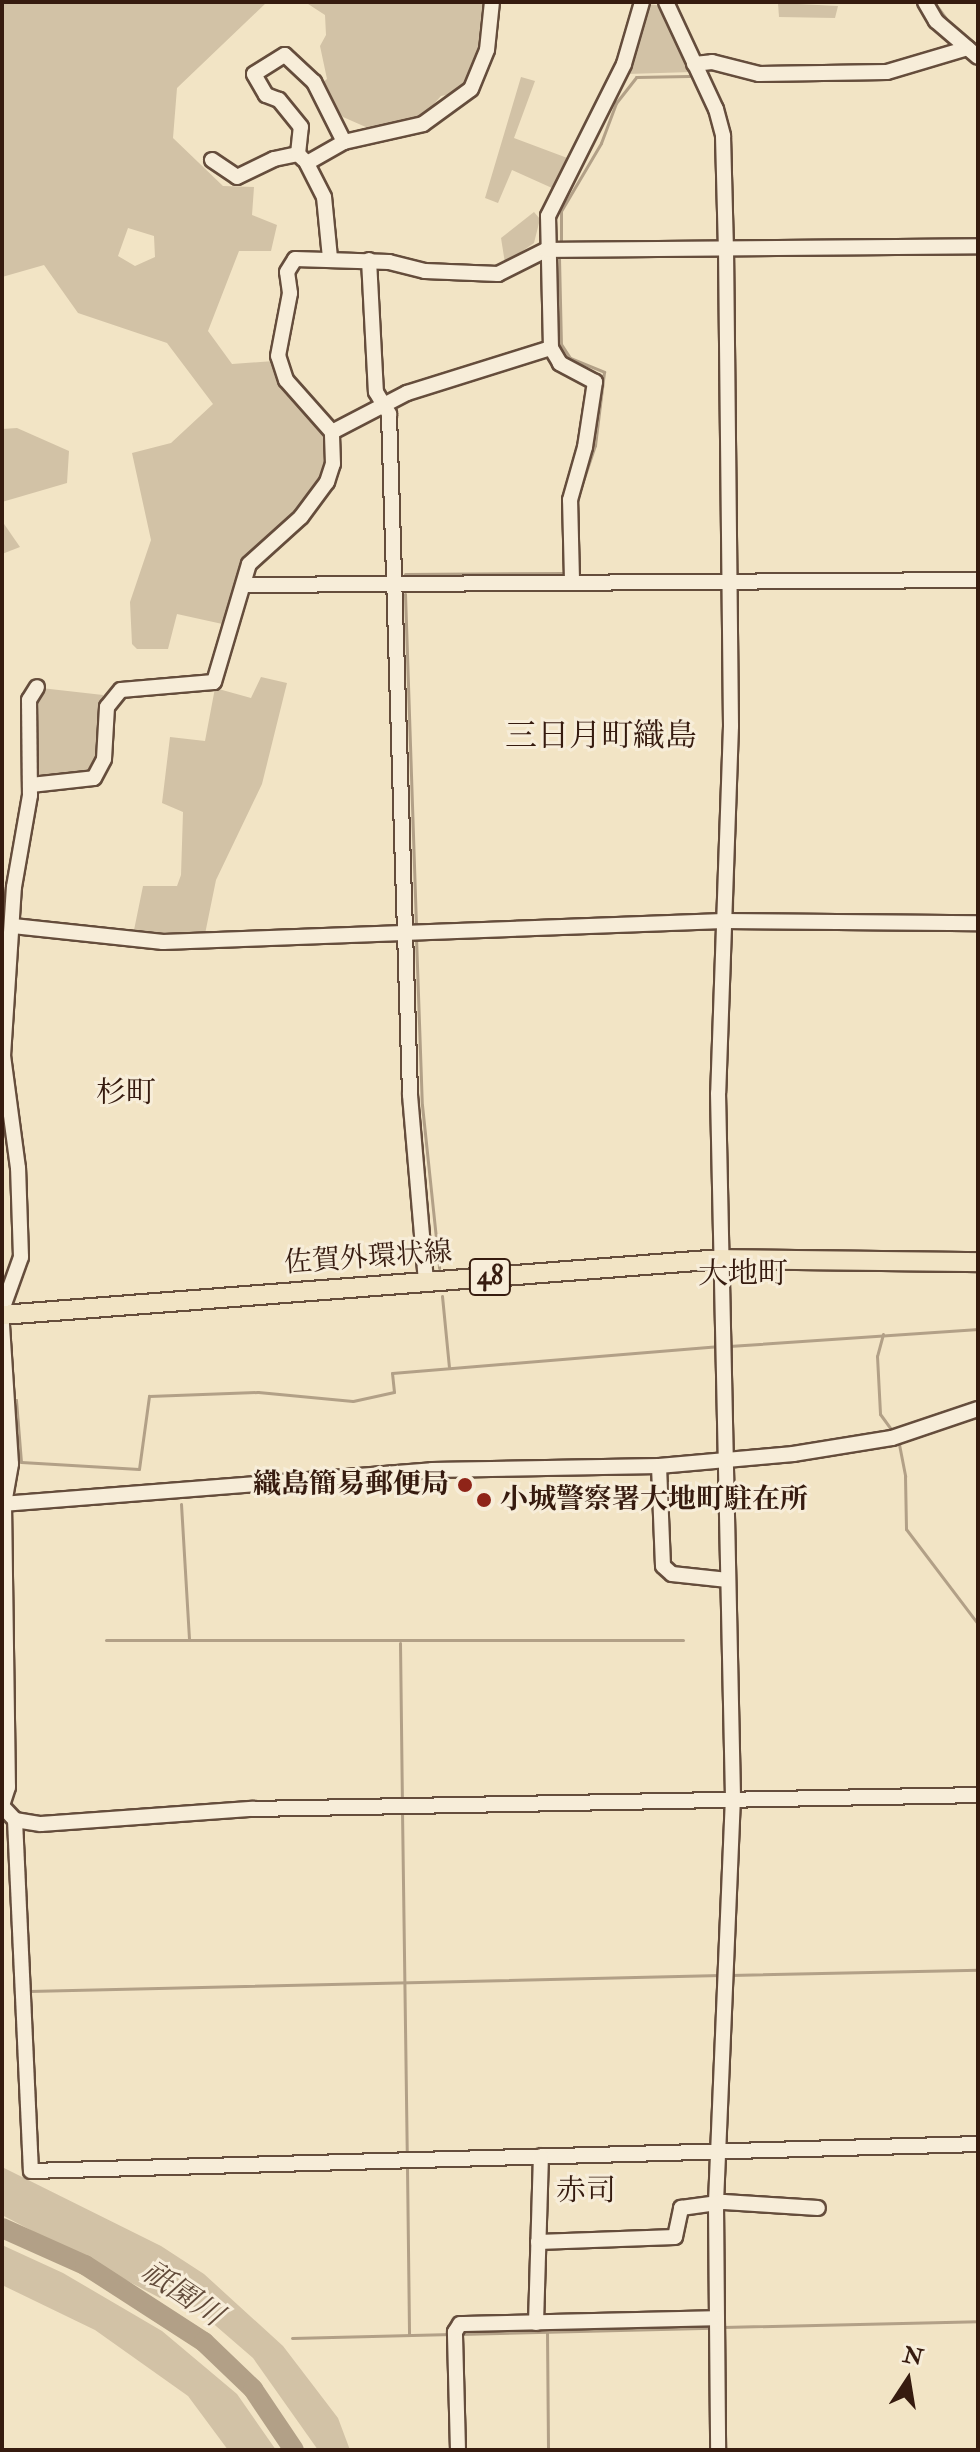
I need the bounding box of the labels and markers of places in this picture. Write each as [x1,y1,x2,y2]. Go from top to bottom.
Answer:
place label: 織島簡易郵便局 [253,1468,449,1502]
marker: 織島簡易郵便局 [456,1476,474,1494]
place label: 小城警察署大地町駐在所 [500,1483,808,1517]
marker: 小城警察署大地町駐在所 [475,1491,493,1509]

